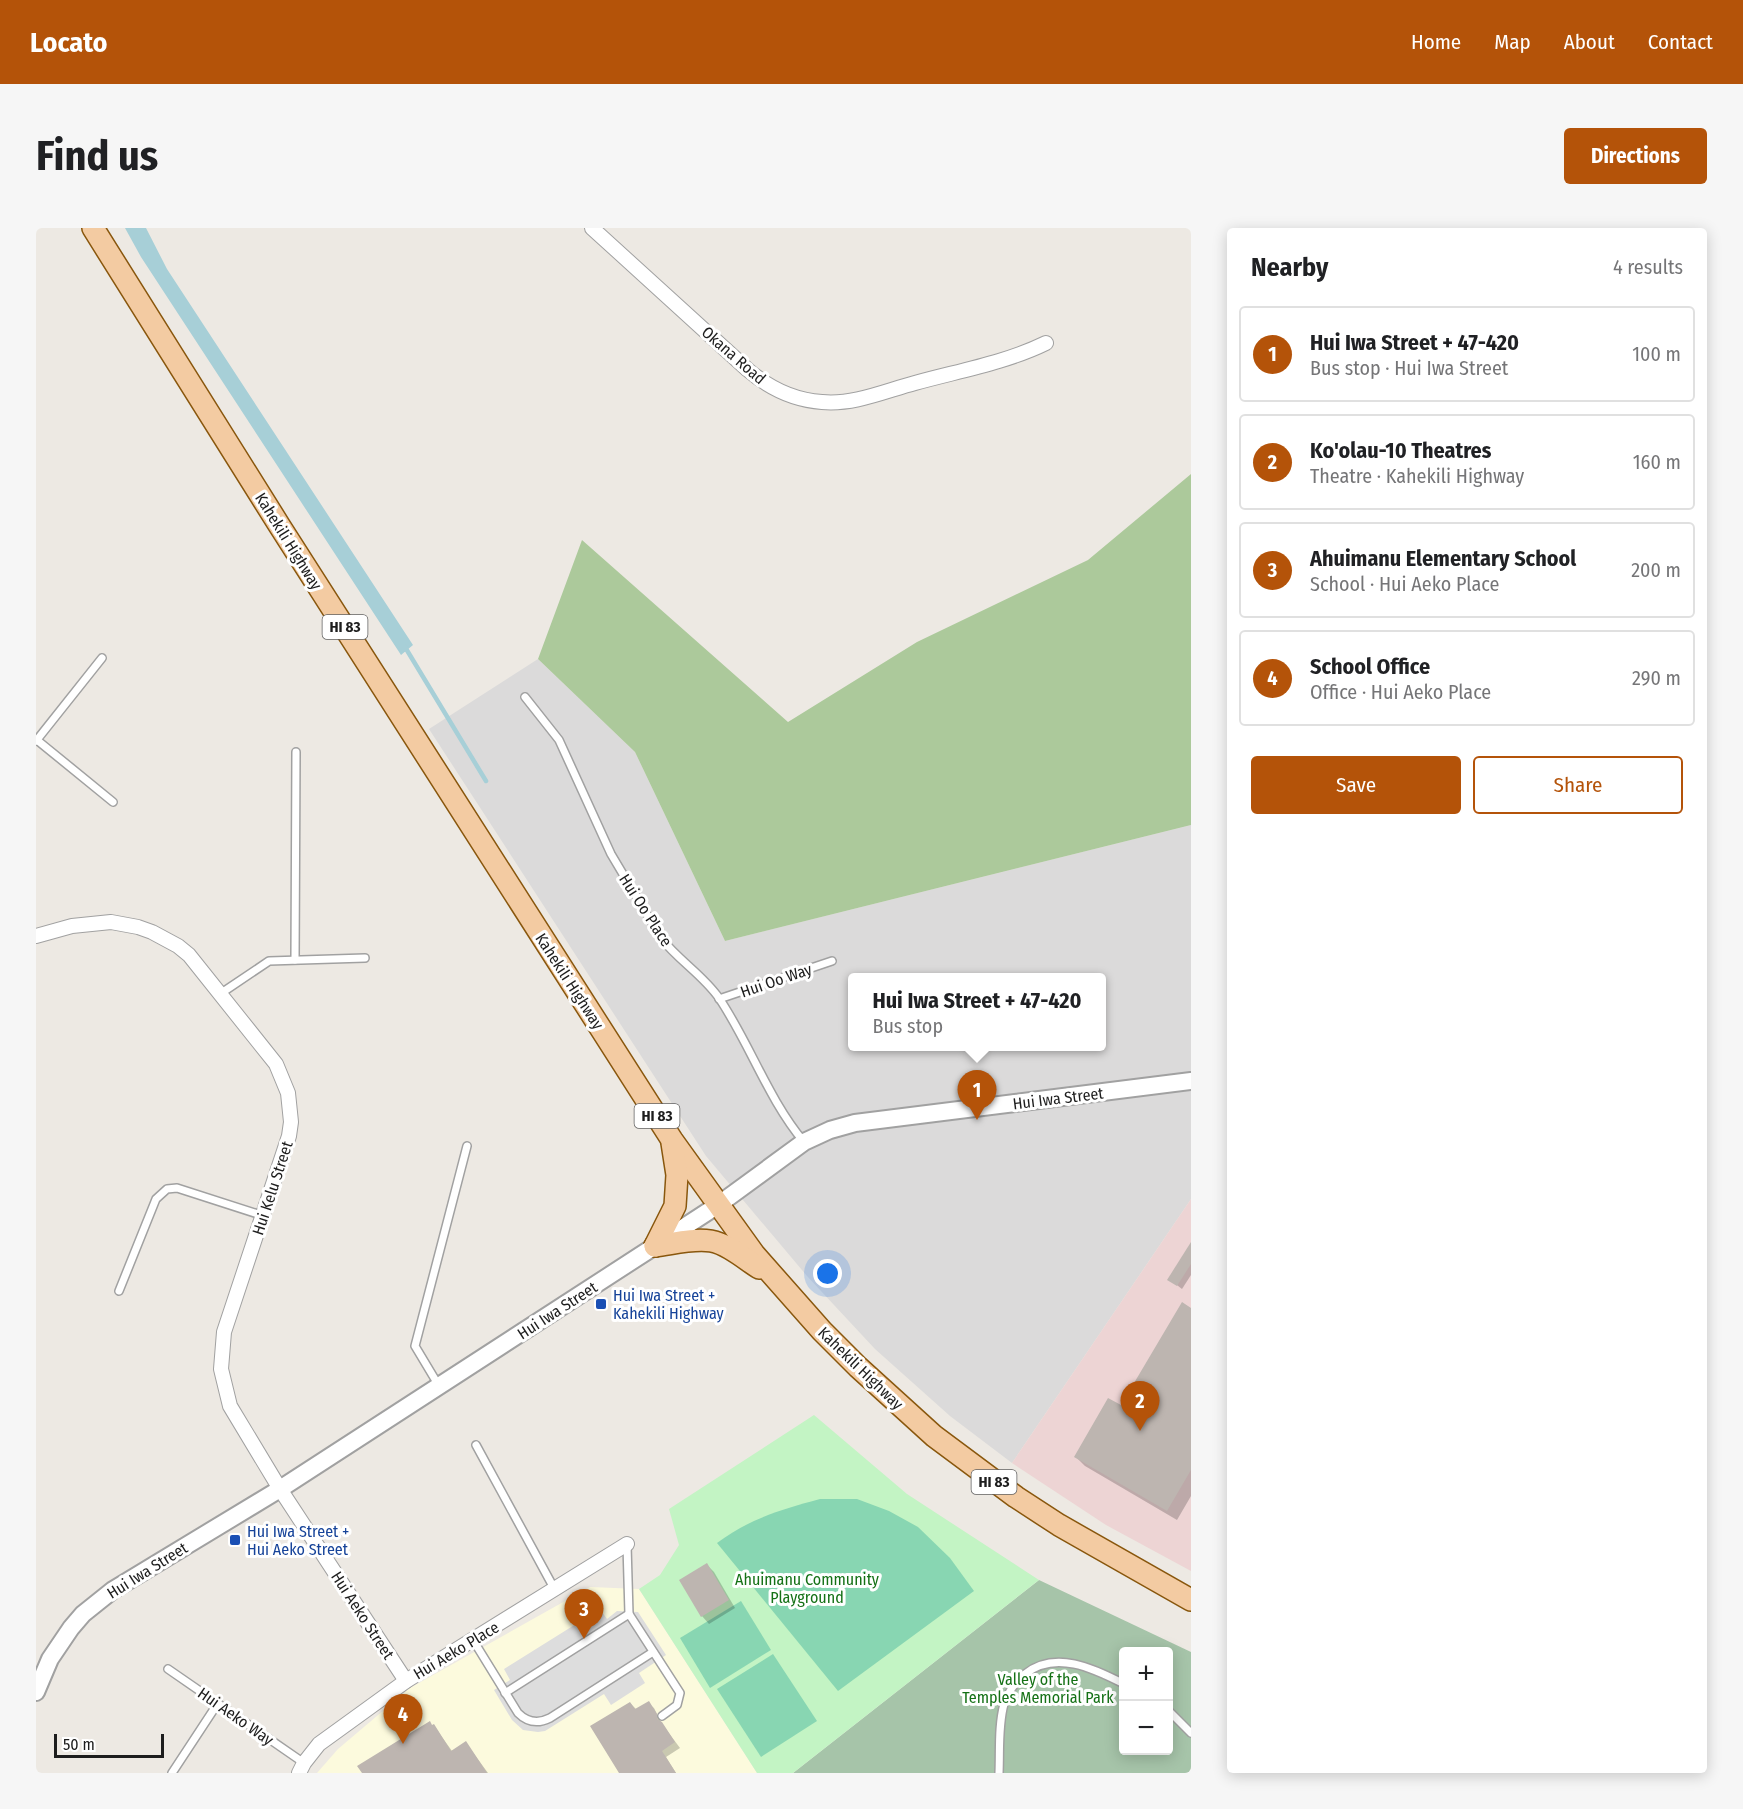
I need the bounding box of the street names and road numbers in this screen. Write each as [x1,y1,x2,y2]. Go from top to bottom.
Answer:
street label: Okana Road [698,323,769,388]
street label: Kahekili Highway [251,489,326,594]
road number: HI 83 [322,615,368,639]
street label: Hui Oo Place [615,870,676,950]
street label: Kahekili Highway [531,930,608,1034]
street label: Hui Oo Way [738,959,815,1002]
street label: Hui Iwa Street [1012,1083,1105,1113]
road number: HI 83 [634,1104,680,1128]
street label: Hui Kelu Street [248,1138,297,1238]
street label: Hui Iwa Street [514,1277,601,1343]
street label: Kahekili Highway [814,1323,908,1414]
road number: HI 83 [972,1470,1016,1494]
street label: Hui Iwa Street [104,1538,192,1603]
street label: Hui Aeko Street [327,1568,398,1663]
street label: Hui Aeko Place [410,1617,503,1683]
street label: Hui Aeko Way [194,1683,278,1750]

